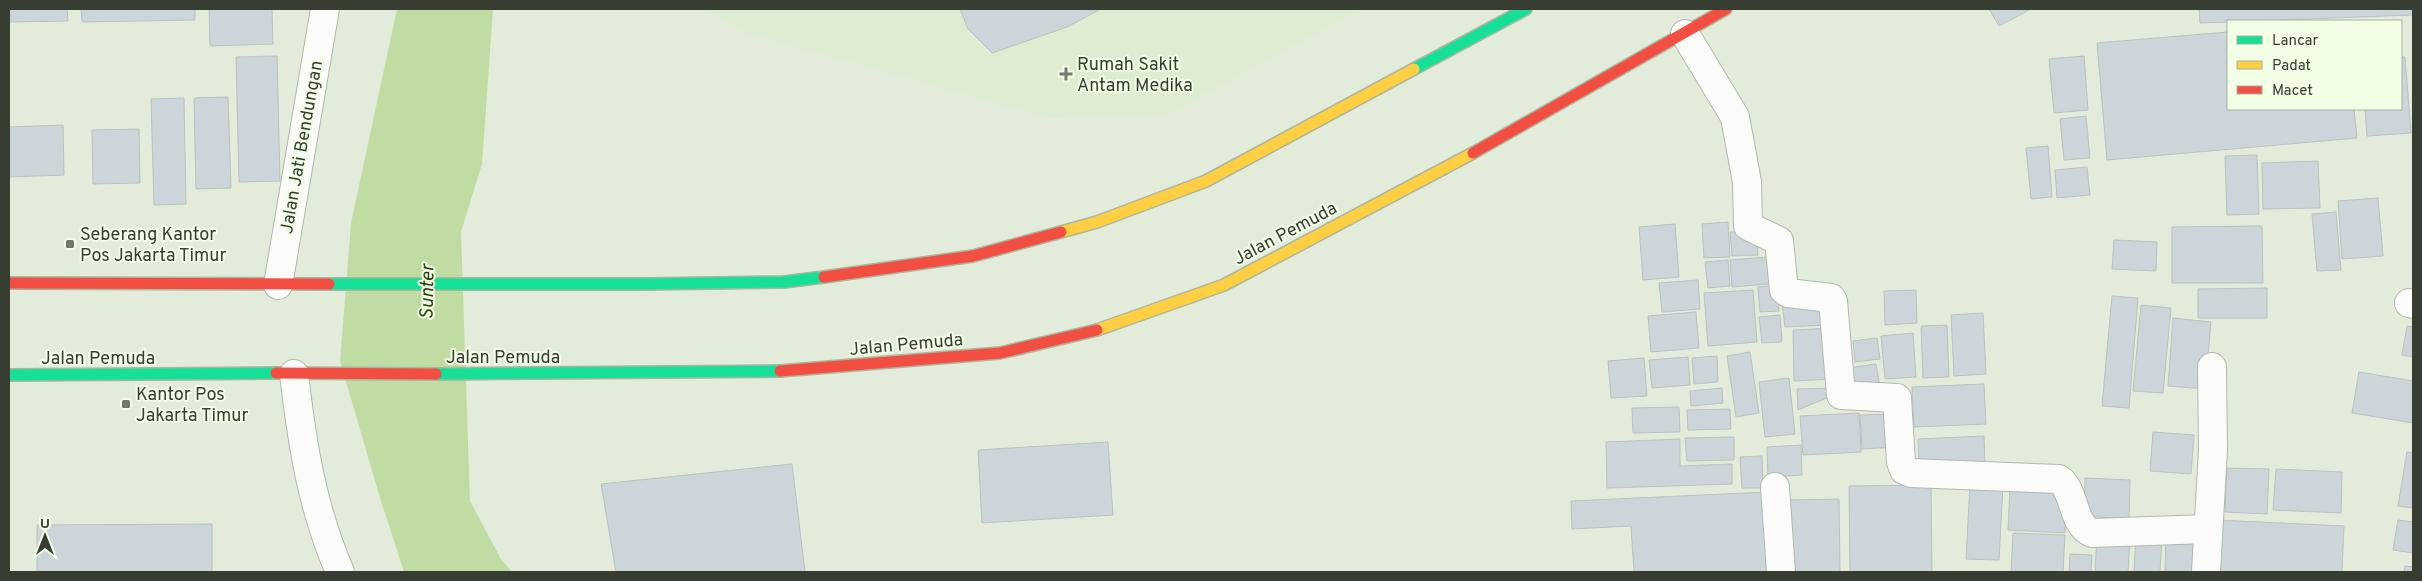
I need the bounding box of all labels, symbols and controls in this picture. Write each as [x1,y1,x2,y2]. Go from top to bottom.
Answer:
legend [2227,20,2402,110]
text: Lancar [2272,32,2319,51]
place label: Rumah Sakit Antam Medika [1077,54,1193,98]
text: Padat [2272,57,2311,76]
street label: Jalan Jati Bendungan [276,59,329,236]
marker: Rumah Sakit Antam Medika [1059,67,1073,81]
text: Macet [2272,82,2313,101]
street label: Jalan Pemuda [1230,197,1342,271]
place label: Seberang Kantor Pos Jakarta Timur [80,224,227,268]
marker: Seberang Kantor Pos Jakarta Timur [64,238,76,250]
water label: Sunter [416,263,441,320]
street label: Jalan Pemuda [848,329,964,362]
street label: Jalan Pemuda [446,347,560,370]
street label: Jalan Pemuda [41,348,155,371]
place label: Kantor Pos Jakarta Timur [136,384,249,428]
marker: Kantor Pos Jakarta Timur [120,398,132,410]
north arrow [20,511,70,561]
text: U [40,516,50,533]

